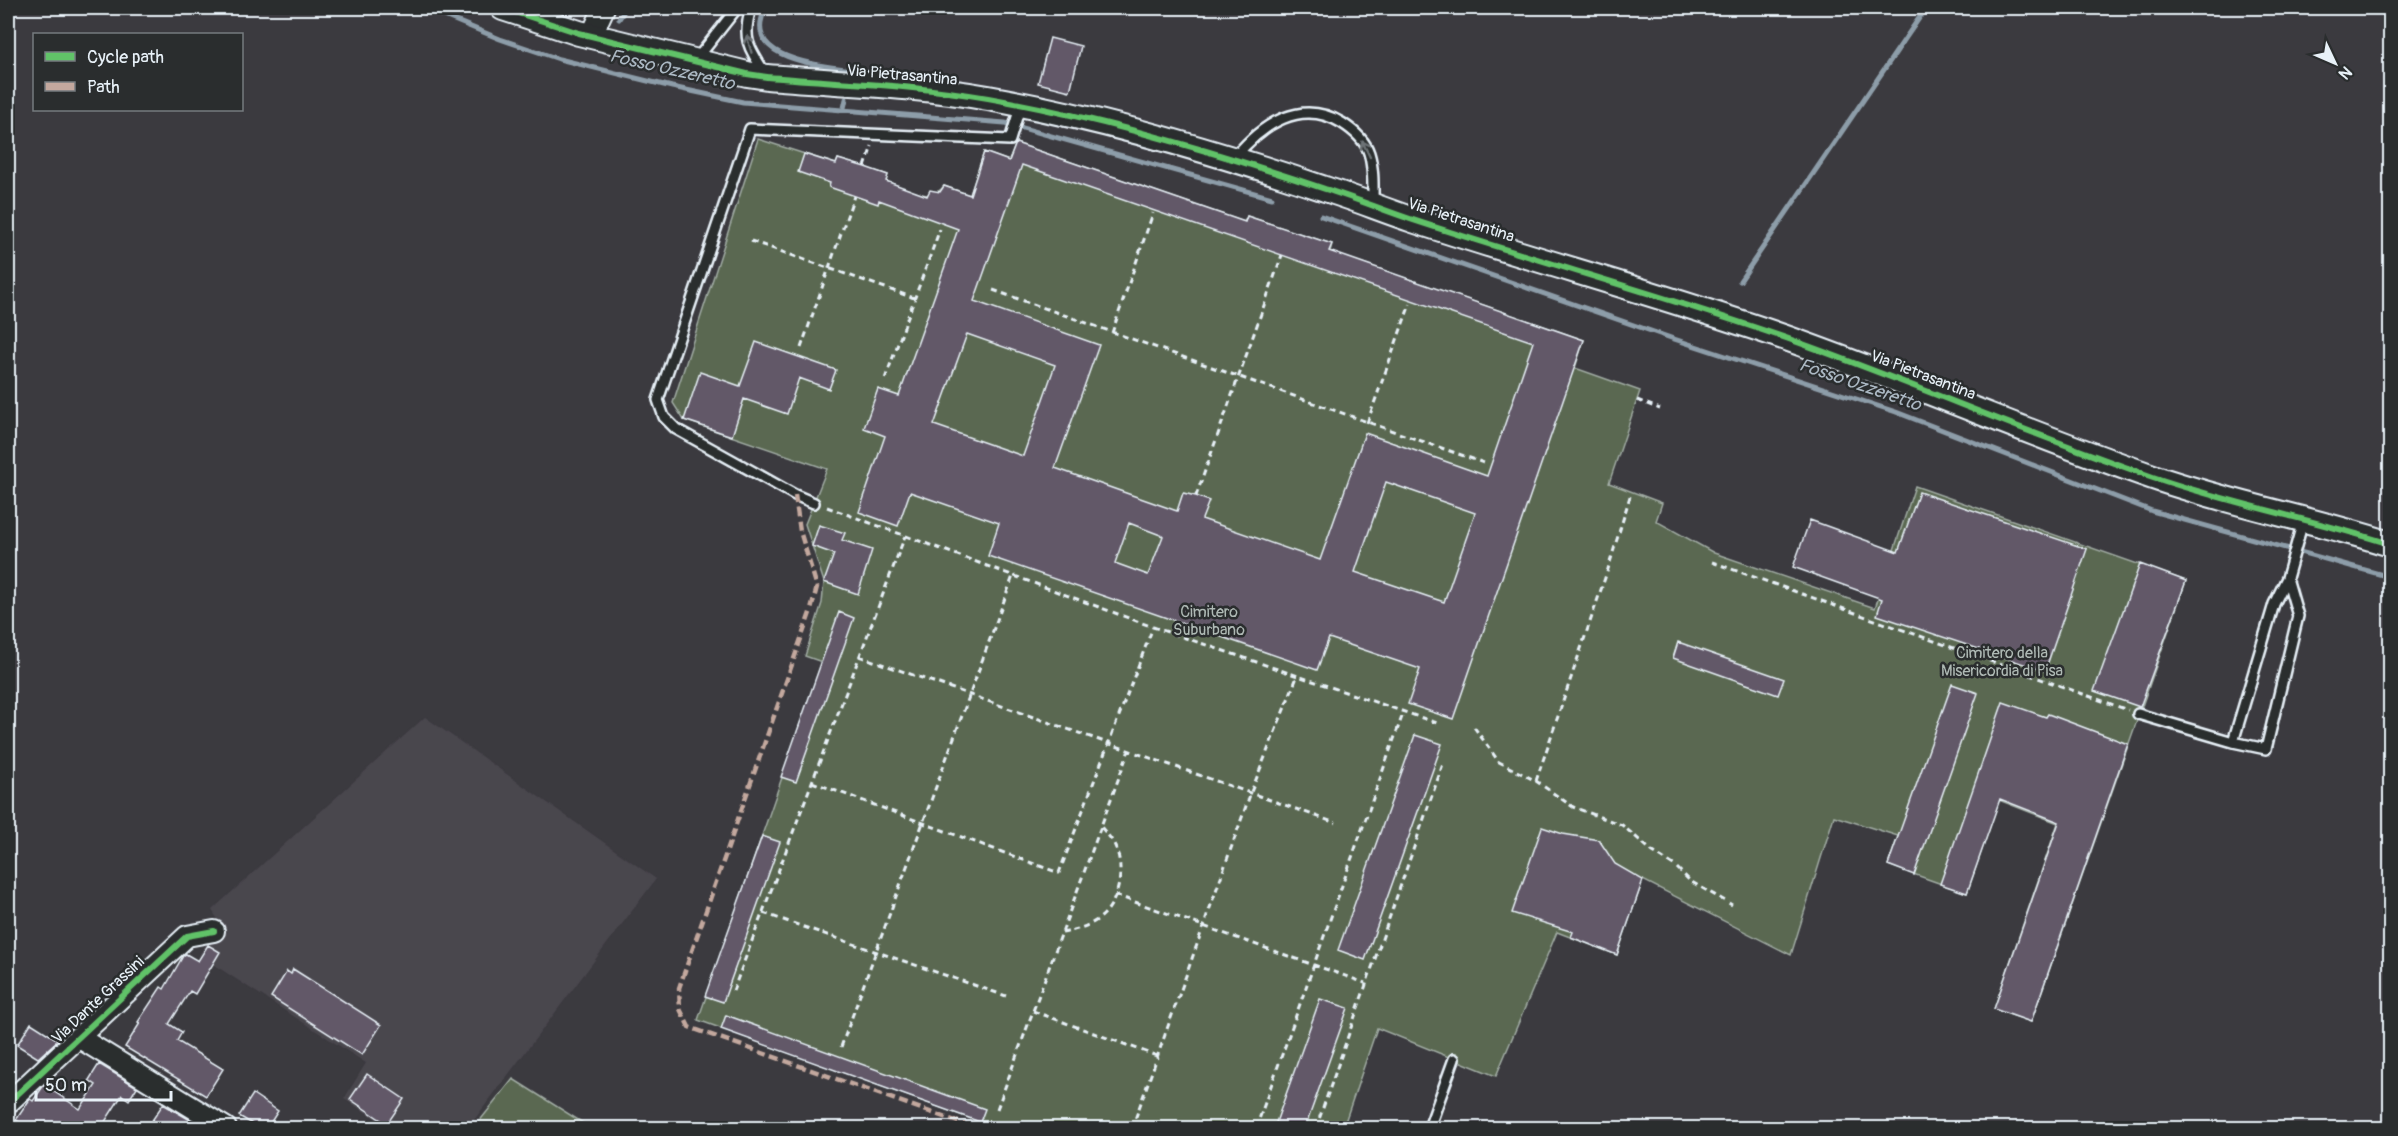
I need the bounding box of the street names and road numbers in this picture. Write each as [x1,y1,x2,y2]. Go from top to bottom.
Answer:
street label: Via Pietrasantina [846,60,958,90]
street label: Via Pietrasantina [1405,193,1517,247]
street label: Via Pietrasantina [1868,346,1978,404]
street label: Via Dante Grassini [47,952,149,1048]

